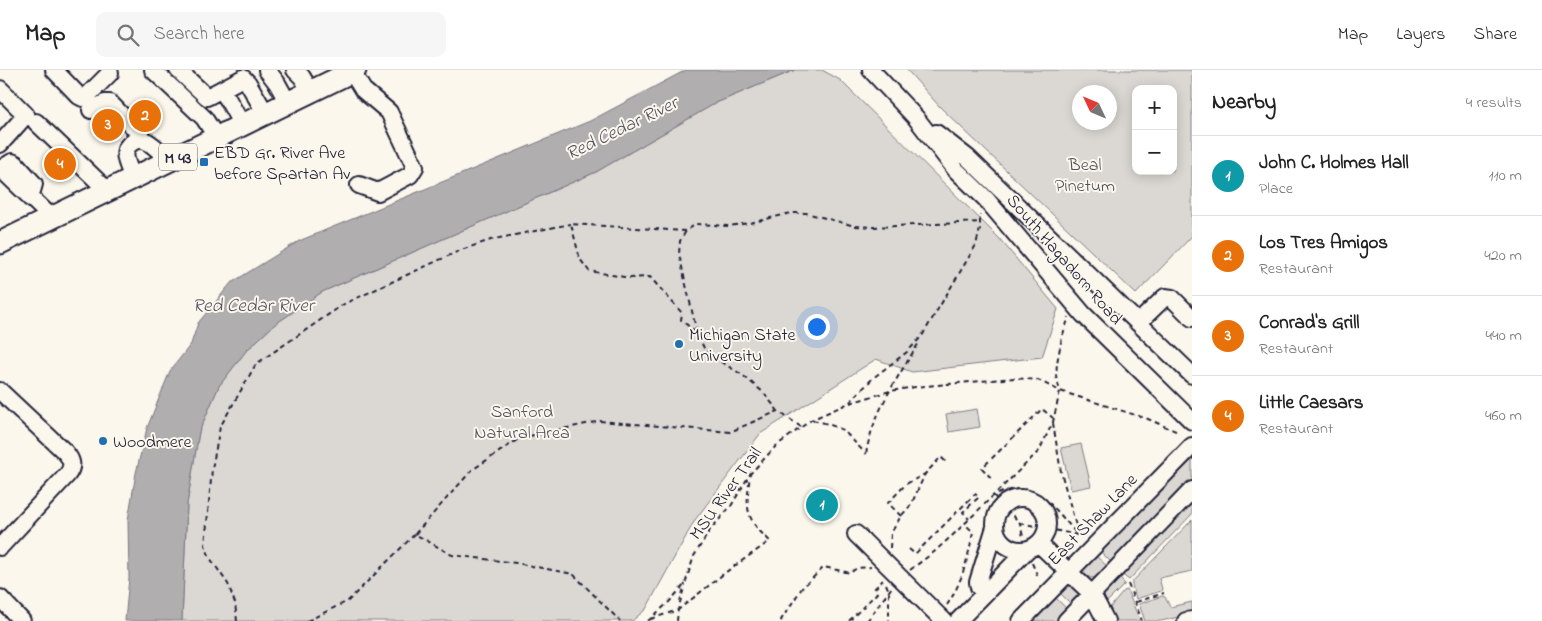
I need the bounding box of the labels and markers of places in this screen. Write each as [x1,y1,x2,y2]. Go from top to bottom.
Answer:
pin: 2 [129,97,161,135]
pin: 3 [92,106,124,144]
place label: EBD Gr. River Ave before Spartan Av [214,141,350,188]
pin: 4 [44,145,76,183]
marker: EBD Gr. River Ave before Spartan Av [198,156,210,168]
place label: Michigan State University [689,323,797,370]
marker: Michigan State University [673,338,685,350]
place label: Woodmere [113,430,192,456]
marker: Woodmere [97,435,109,447]
pin: 1 [806,486,838,524]

